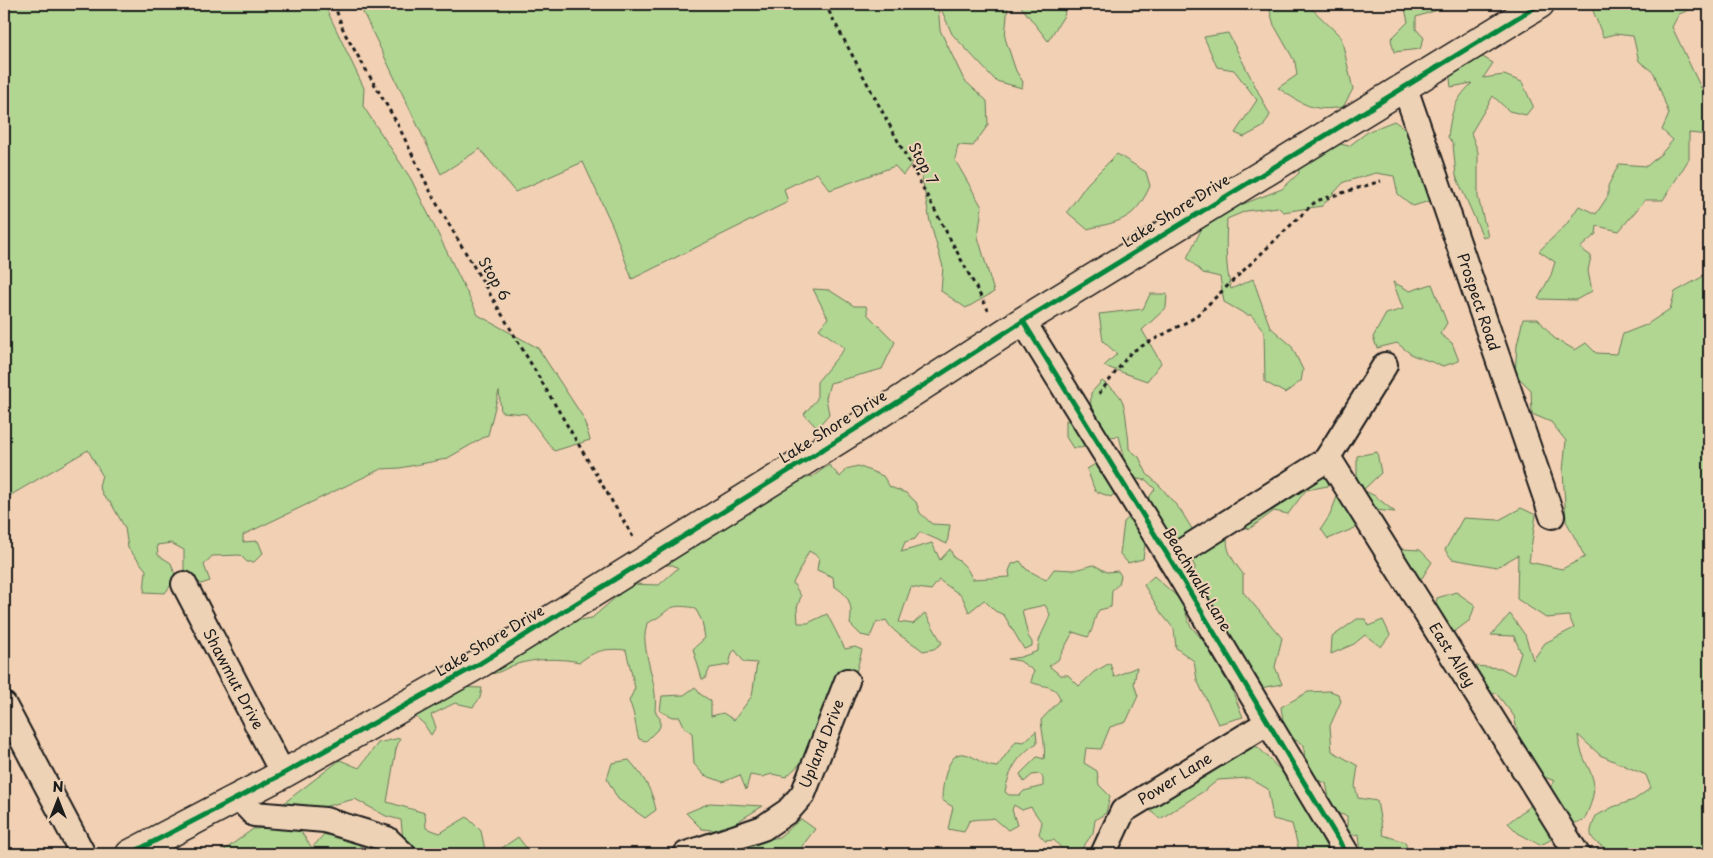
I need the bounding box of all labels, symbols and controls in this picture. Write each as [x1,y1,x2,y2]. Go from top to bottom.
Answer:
street label: Stop 7 [904,138,945,189]
street label: Lake Shore Drive [1117,167,1234,252]
street label: Prospect Road [1452,249,1507,354]
street label: Stop 6 [474,252,517,304]
street label: Lake Shore Drive [774,383,891,468]
street label: Beachwalk Lane [1158,523,1238,636]
street label: Lake Shore Drive [430,598,548,681]
street label: East Alley [1424,617,1482,691]
street label: Shawmut Drive [198,624,271,733]
street label: Upland Drive [792,695,849,791]
street label: Power Lane [1133,746,1216,810]
north arrow [32,776,82,826]
text: N [52,776,64,797]

